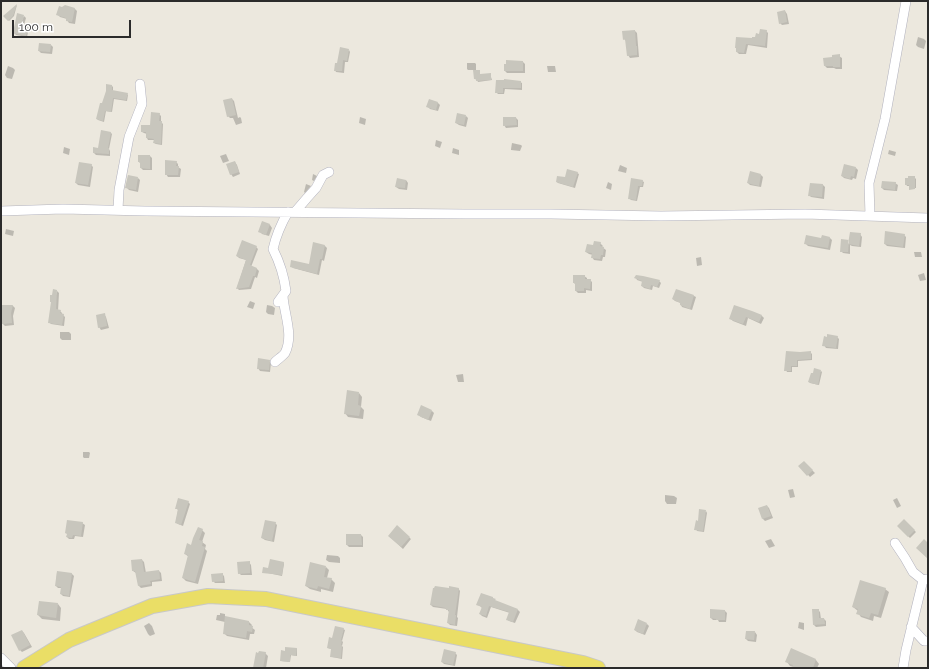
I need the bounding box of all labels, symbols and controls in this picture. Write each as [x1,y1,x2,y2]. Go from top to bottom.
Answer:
scale bar [14,12,133,38]
text: 100 m [19,20,53,34]

